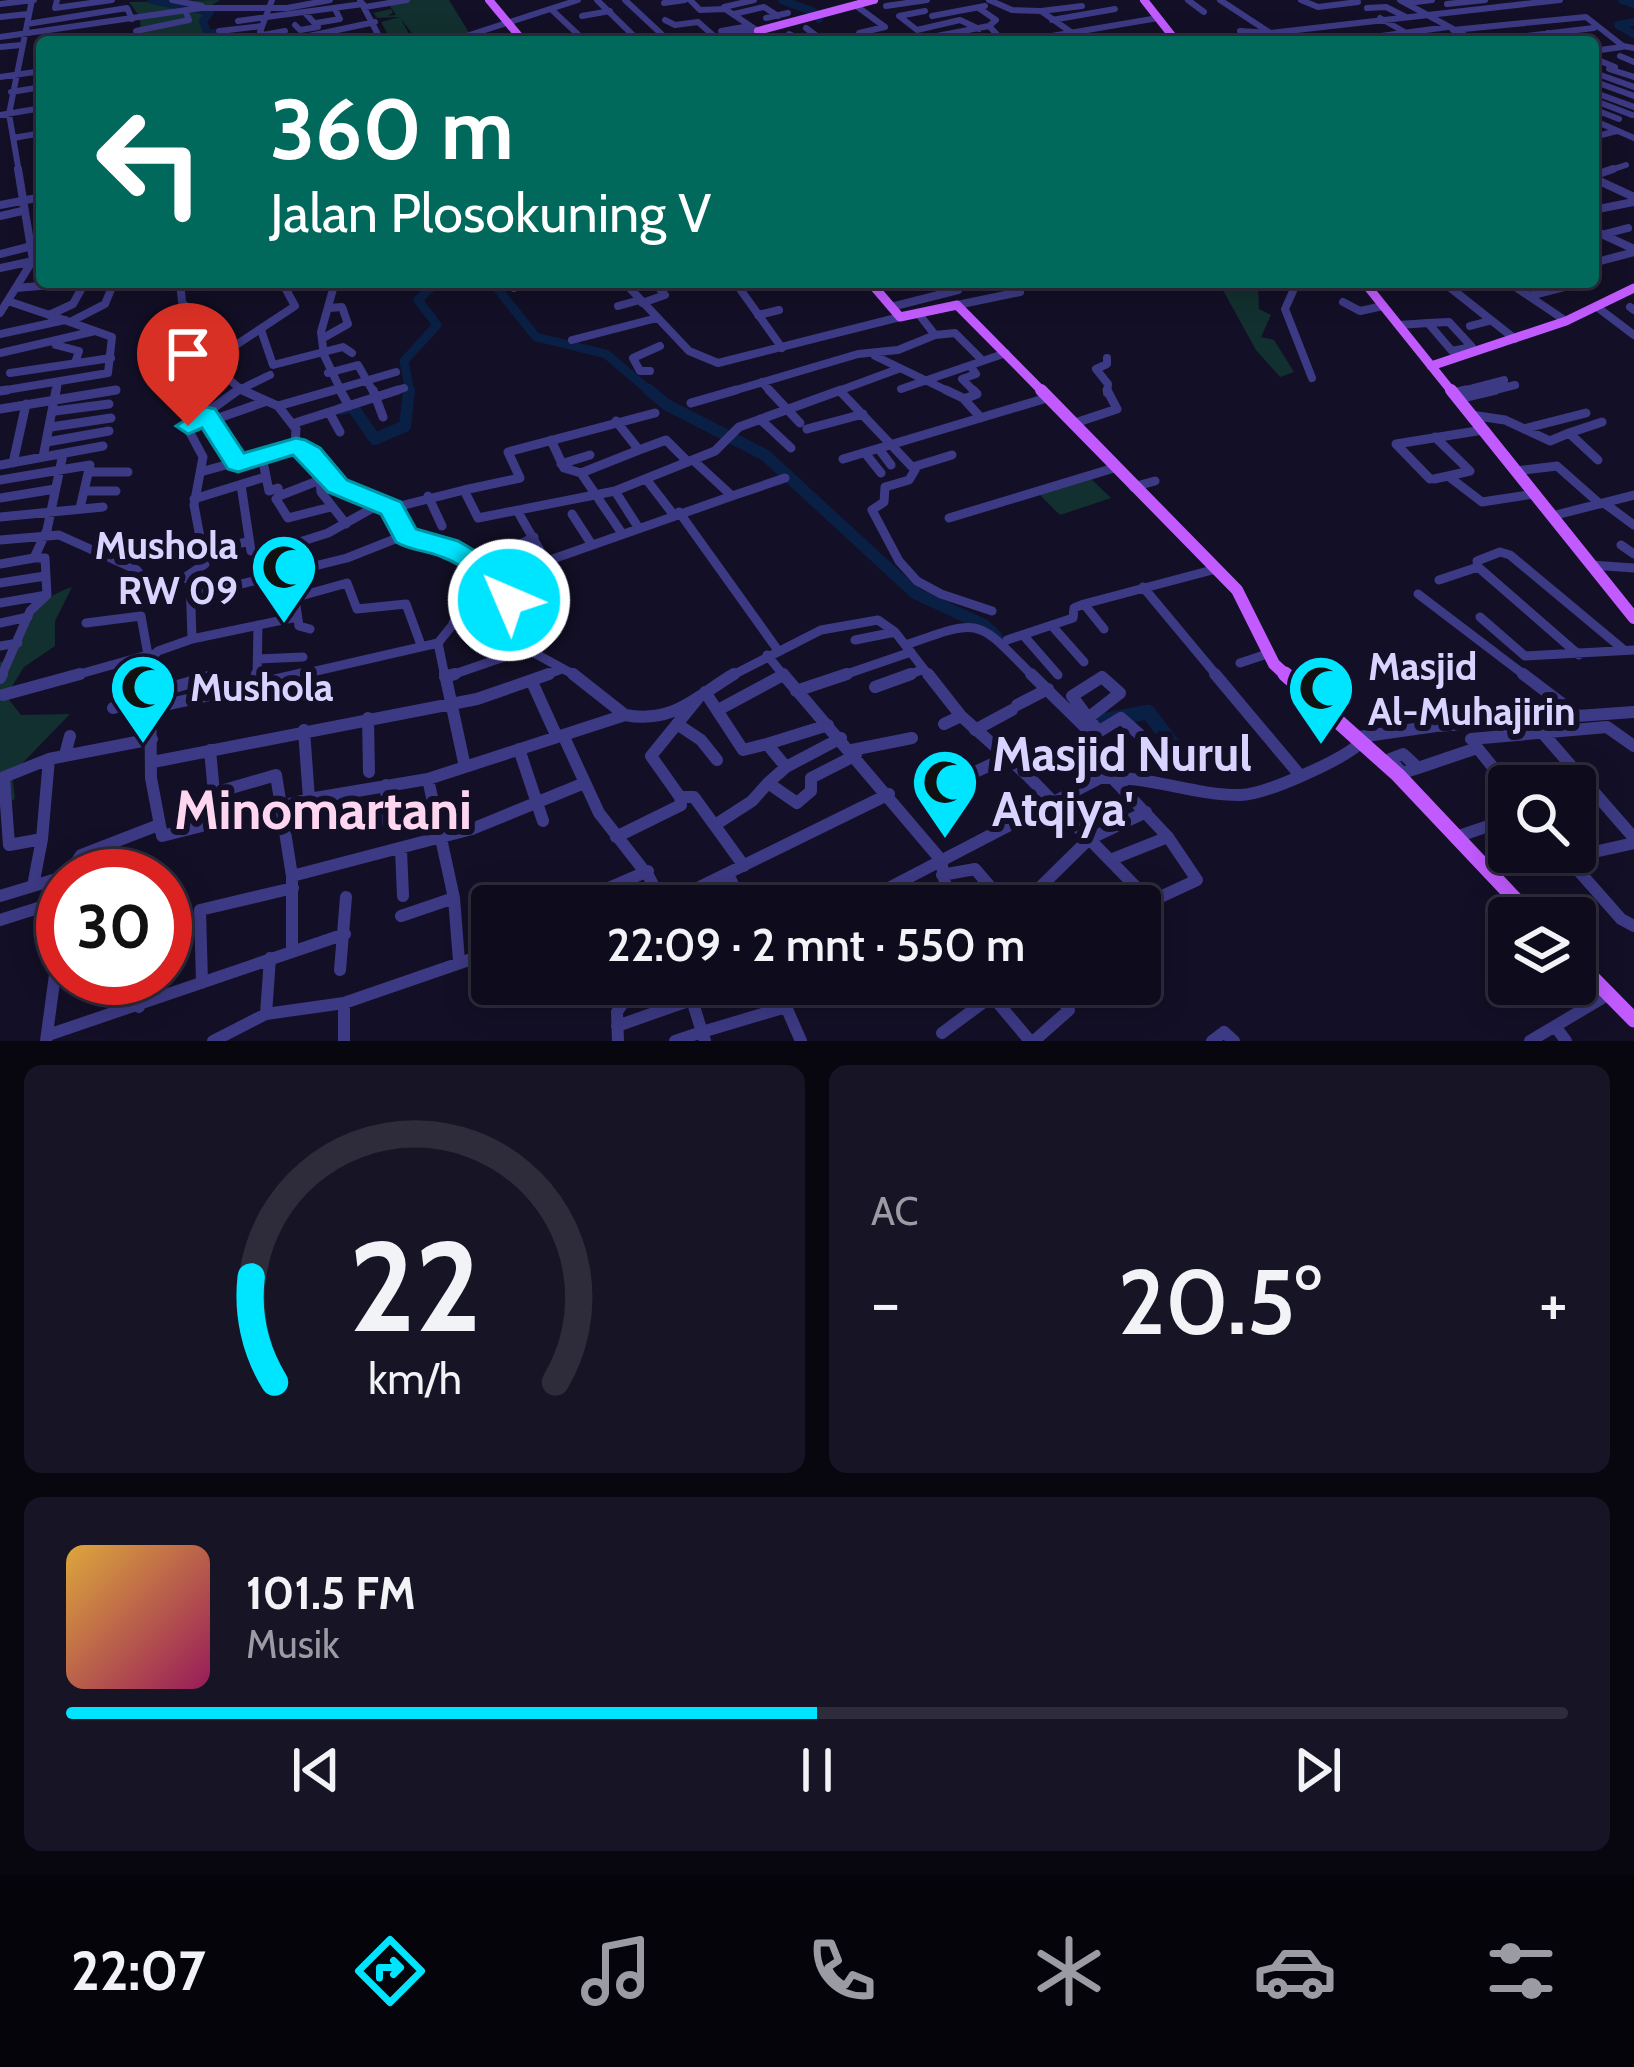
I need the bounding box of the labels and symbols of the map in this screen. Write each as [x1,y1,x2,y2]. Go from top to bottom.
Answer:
pin [137,303,239,426]
place label: Mushola RW 09 [95,521,238,614]
mosque icon: Mushola RW 09 [249,532,319,626]
position arrow [446,537,572,663]
place label: Masjid Al-Muhajirin [1368,642,1576,735]
mosque icon: Mushola [108,652,178,746]
mosque icon: Masjid Al-Muhajirin [1286,653,1356,747]
place label: Mushola [190,663,333,711]
place label: Masjid Nurul Atqiya' [992,725,1252,838]
mosque icon: Masjid Nurul Atqiya' [910,747,980,841]
district label: Minomartani [174,777,472,843]
speed limit sign: 30 [36,849,192,1005]

